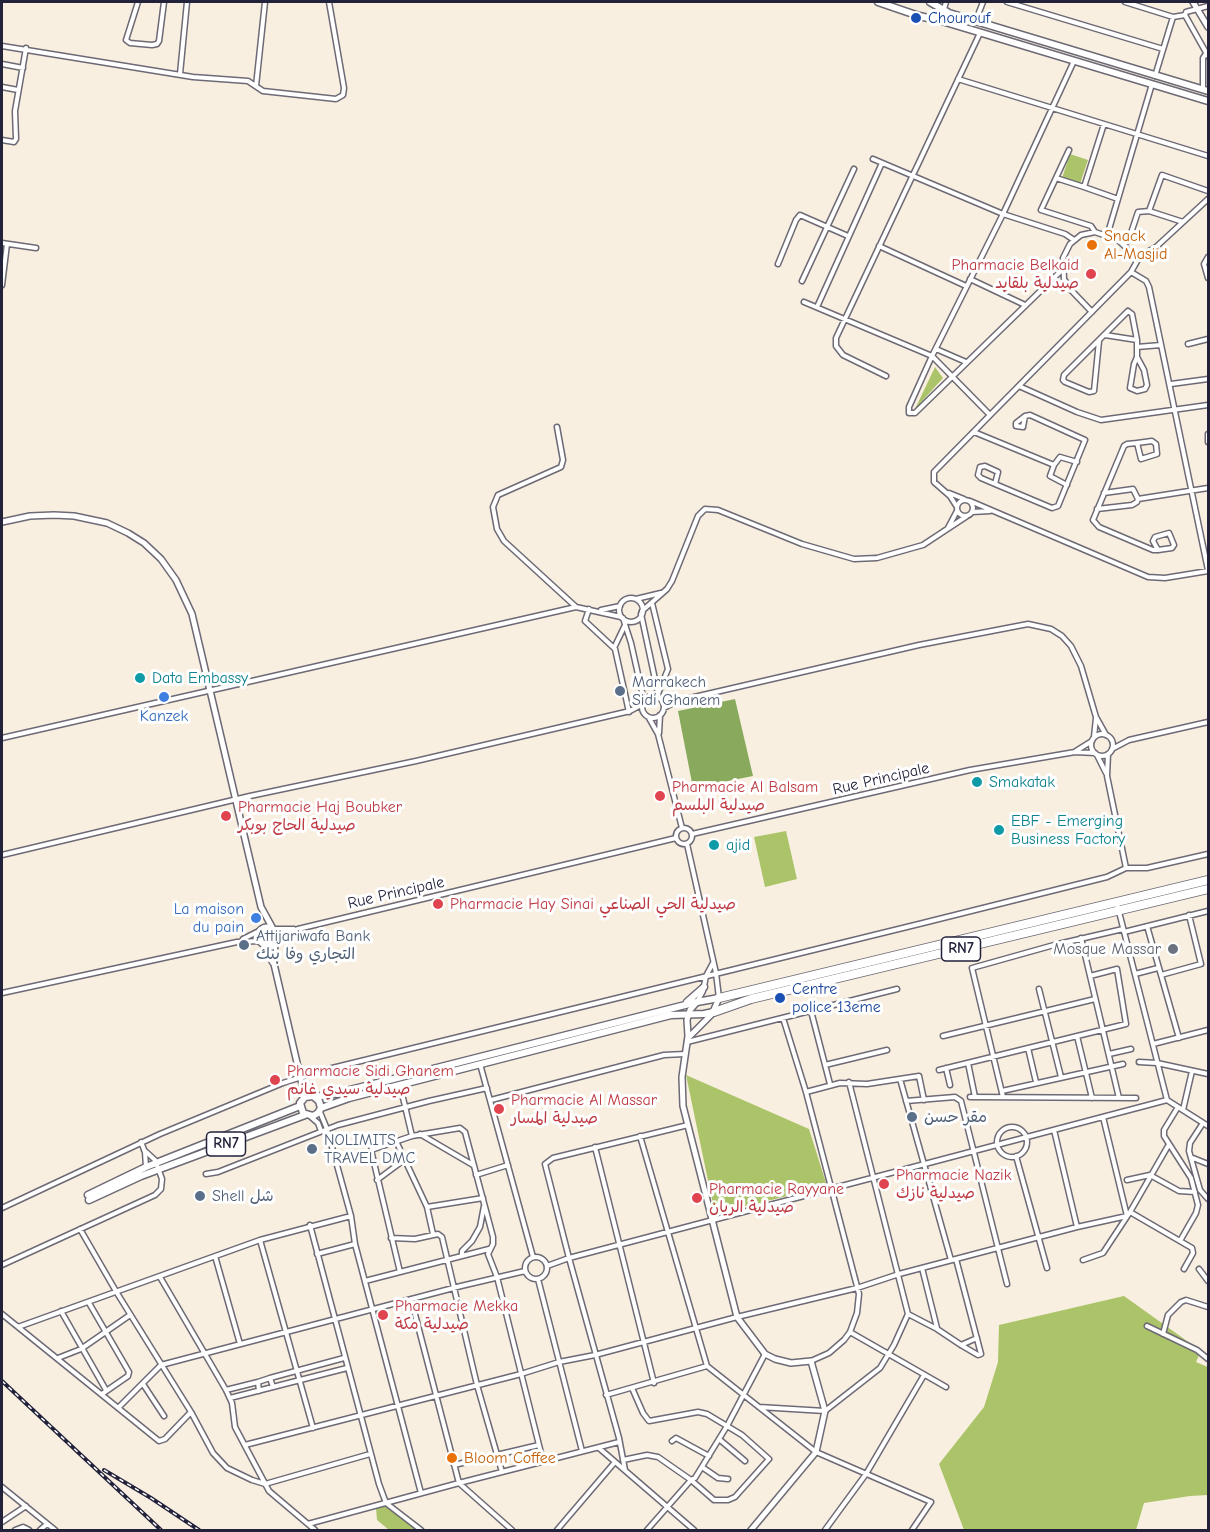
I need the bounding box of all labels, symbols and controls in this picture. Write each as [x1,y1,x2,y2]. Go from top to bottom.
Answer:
place label: Chourouf [928,8,990,28]
marker: Chourouf [909,11,923,25]
place label: Snack Al-Masjid [1104,226,1167,264]
marker: Snack Al-Masjid [1085,238,1099,252]
place label: Pharmacie Belkaid صيدلية بلقايد [951,255,1079,293]
marker: Pharmacie Belkaid صيدلية بلقايد [1084,267,1098,281]
place label: Data Embassy [152,668,248,688]
marker: Data Embassy [133,671,147,685]
place label: Marrakech Sidi Ghanem [632,672,720,710]
marker: Marrakech Sidi Ghanem [613,684,627,698]
marker: Kanzek [157,690,171,704]
place label: Kanzek [140,706,188,726]
street label: Rue Principale [831,759,931,799]
place label: Smakatak [989,772,1055,792]
marker: Smakatak [970,775,984,789]
place label: Pharmacie Al Balsam صيدلية البلسم [672,777,818,815]
marker: Pharmacie Al Balsam صيدلية البلسم [653,789,667,803]
place label: Pharmacie Haj Boubker صيدلية الحاج بوبكر [238,797,402,835]
marker: Pharmacie Haj Boubker صيدلية الحاج بوبكر [219,809,233,823]
place label: EBF - Emerging Business Factory [1011,811,1125,849]
marker: EBF - Emerging Business Factory [992,823,1006,837]
place label: ajid [726,835,750,855]
marker: ajid [707,838,721,852]
street label: Rue Principale [346,873,446,913]
place label: Pharmacie Hay Sinai صيدلية الحي الصناعي [450,894,736,914]
marker: Pharmacie Hay Sinai صيدلية الحي الصناعي [431,897,445,911]
place label: La maison du pain [174,899,244,937]
marker: La maison du pain [249,911,263,925]
place label: Attijariwafa Bank التجاري وفا بنك [256,926,370,964]
road number: RN7 [942,937,980,961]
marker: Attijariwafa Bank التجاري وفا بنك [237,938,251,952]
place label: Mosque Massar [1053,939,1161,959]
marker: Mosque Massar [1166,942,1180,956]
place label: Centre police 13eme [792,979,881,1017]
marker: Centre police 13eme [773,991,787,1005]
place label: Pharmacie Sidi Ghanem صيدلية سيدي غانم [287,1061,454,1099]
marker: Pharmacie Sidi Ghanem صيدلية سيدي غانم [268,1073,282,1087]
place label: Pharmacie Al Massar صيدلية المسار [511,1090,657,1128]
marker: Pharmacie Al Massar صيدلية المسار [492,1102,506,1116]
place label: مقر حسن [924,1107,987,1127]
marker: مقر حسن [905,1110,919,1124]
place label: NOLIMITS TRAVEL DMC [324,1130,415,1168]
road number: RN7 [206,1132,246,1156]
marker: NOLIMITS TRAVEL DMC [305,1142,319,1156]
place label: Pharmacie Nazik صيدلية نازك [896,1165,1011,1203]
marker: Pharmacie Nazik صيدلية نازك [877,1177,891,1191]
place label: Pharmacie Rayyane صيدلية الريان [709,1179,844,1217]
place label: Shell شل [212,1186,274,1206]
marker: Shell شل [193,1189,207,1203]
marker: Pharmacie Rayyane صيدلية الريان [690,1191,704,1205]
place label: Pharmacie Mekka صيدلية مكة [395,1296,518,1334]
marker: Pharmacie Mekka صيدلية مكة [376,1308,390,1322]
place label: Bloom Coffee [464,1448,556,1468]
marker: Bloom Coffee [445,1451,459,1465]

